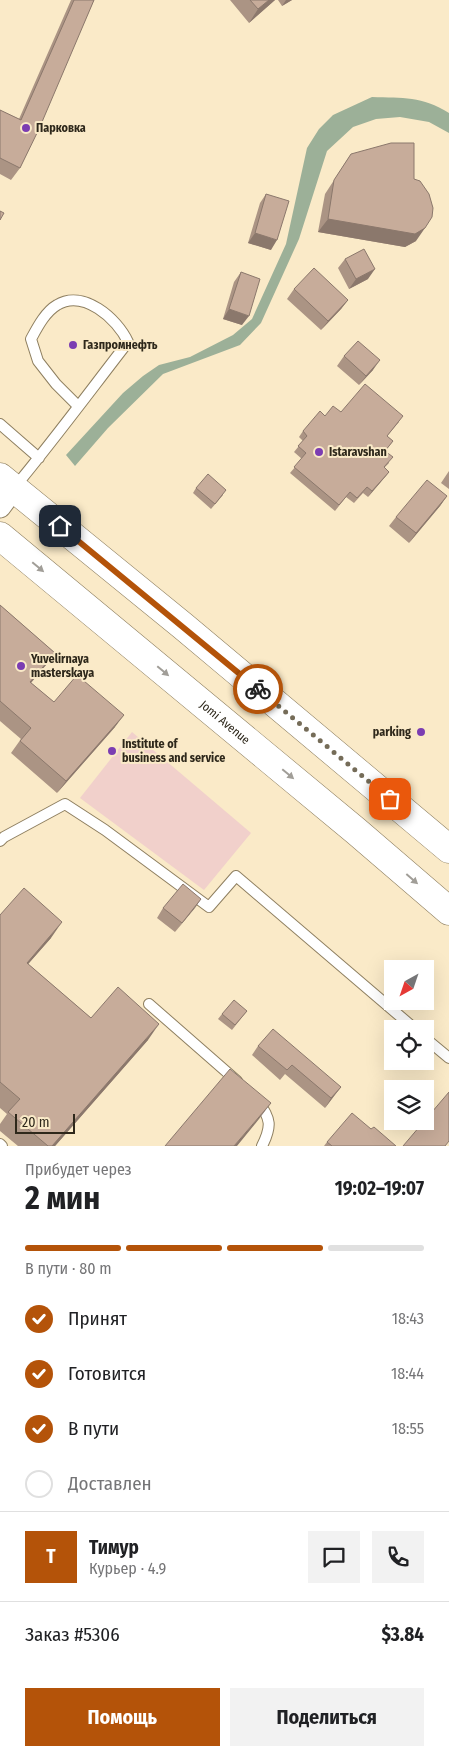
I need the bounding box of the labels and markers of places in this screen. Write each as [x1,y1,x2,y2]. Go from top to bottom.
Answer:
place label: Парковка [36,121,86,135]
marker: Парковка [20,122,32,134]
place label: Газпромнефть [83,338,158,352]
marker: Газпромнефть [67,339,79,351]
place label: Istaravshan [329,445,387,459]
marker: Istaravshan [313,446,325,458]
pin [39,505,81,547]
place label: Yuvelirnaya masterskaya [30,652,94,680]
marker: Yuvelirnaya masterskaya [15,660,27,672]
place label: parking [373,725,411,739]
marker: parking [415,726,427,738]
place label: Institute of business and service [122,737,225,765]
marker: Institute of business and service [106,745,118,757]
pin [369,778,411,820]

